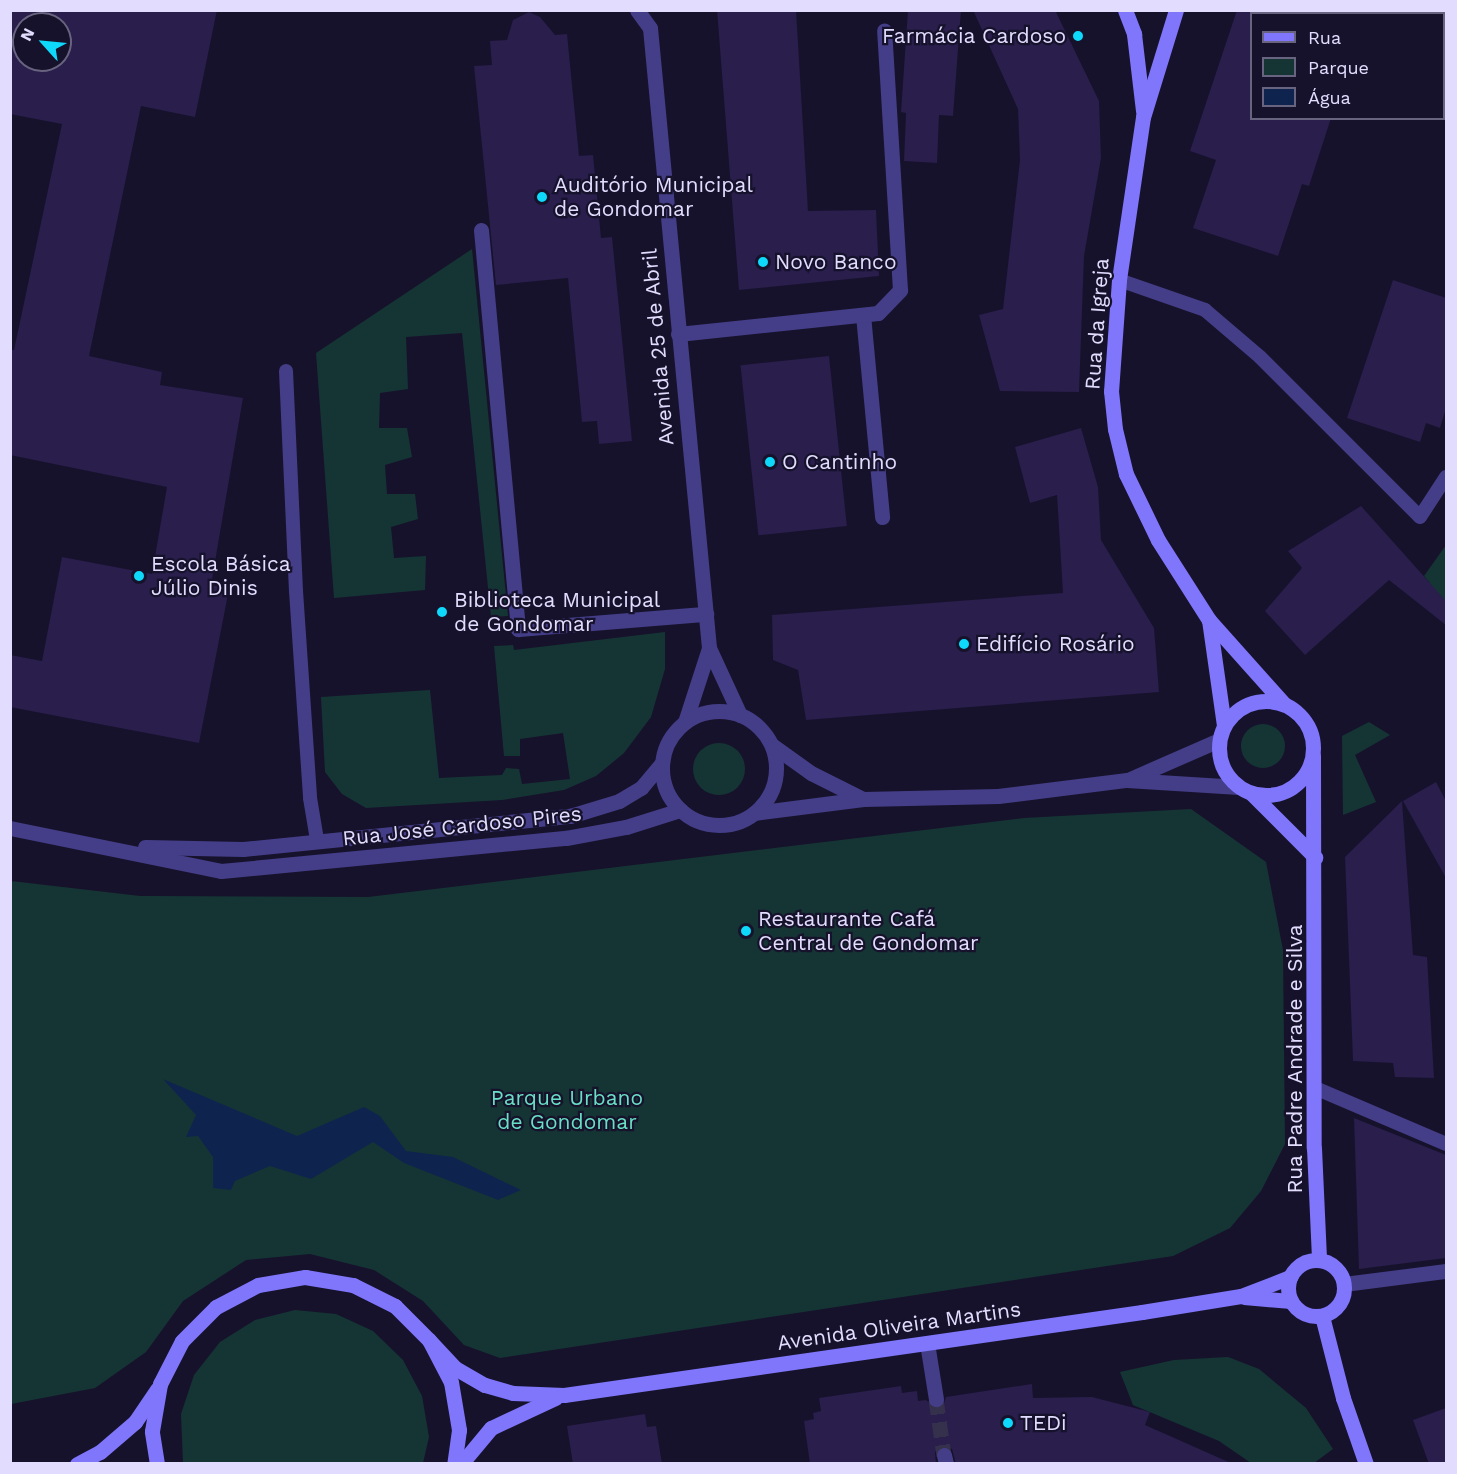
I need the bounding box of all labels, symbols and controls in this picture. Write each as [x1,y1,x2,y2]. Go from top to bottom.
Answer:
north arrow [12,12,72,72]
legend [1250,12,1445,120]
place label: Farmácia Cardoso [882,23,1066,49]
text: N [16,25,38,44]
text: Rua [1308,27,1341,48]
marker: Farmácia Cardoso [1071,29,1085,43]
text: Parque [1308,57,1369,78]
text: Água [1308,87,1351,108]
place label: Auditório Municipal de Gondomar [554,172,753,222]
marker: Auditório Municipal de Gondomar [535,190,549,204]
street label: Avenida 25 de Abril [637,247,679,447]
place label: Novo Banco [775,249,896,275]
marker: Novo Banco [756,255,770,269]
street label: Rua da Igreja [1080,257,1114,391]
place label: O Cantinho [782,449,897,475]
marker: O Cantinho [763,455,777,469]
place label: Escola Básica Júlio Dinis [151,551,291,601]
marker: Escola Básica Júlio Dinis [132,569,146,583]
place label: Biblioteca Municipal de Gondomar [454,587,661,637]
marker: Biblioteca Municipal de Gondomar [435,605,449,619]
place label: Edifício Rosário [976,631,1135,657]
marker: Edifício Rosário [957,637,971,651]
street label: Rua José Cardoso Pires [341,801,583,851]
place label: Restaurante Cafá Central de Gondomar [758,906,979,956]
marker: Restaurante Cafá Central de Gondomar [739,924,753,938]
street label: Rua Padre Andrade e Silva [1282,924,1308,1194]
park label: Parque Urbano de Gondomar [491,1085,643,1135]
street label: Avenida Oliveira Martins [775,1296,1023,1356]
place label: TEDi [1020,1410,1067,1436]
marker: TEDi [1001,1416,1015,1430]

